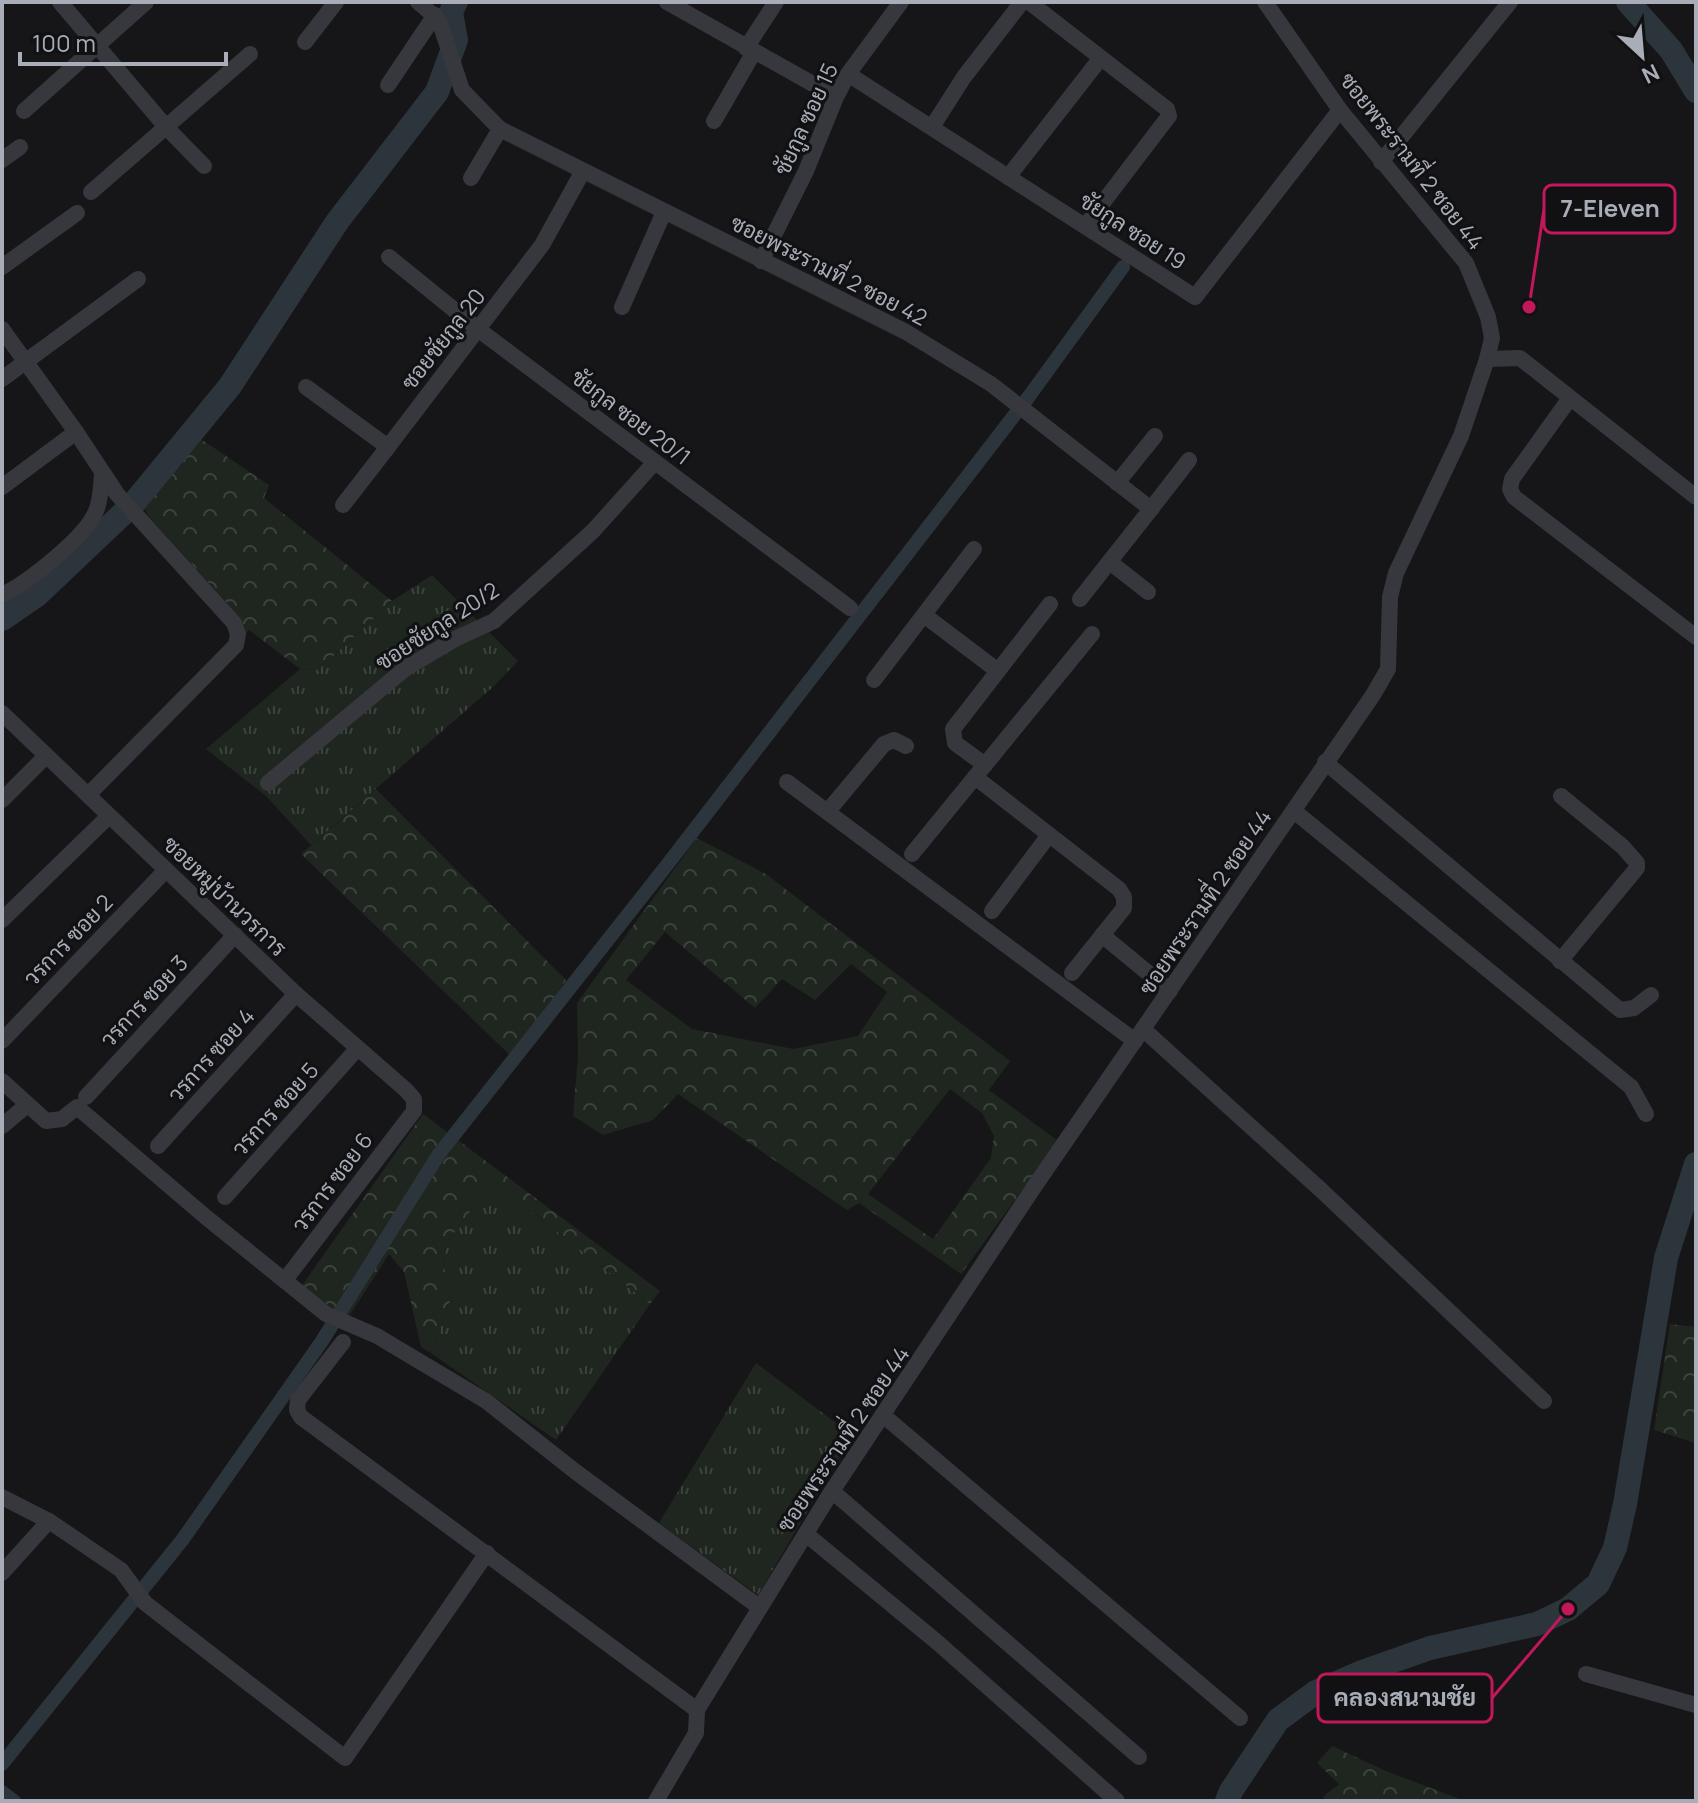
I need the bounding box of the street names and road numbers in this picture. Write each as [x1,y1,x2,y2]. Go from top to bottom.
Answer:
street label: ชัยกูล ซอย 15 [767,58,846,180]
street label: ซอยพระรามที่ 2 ซอย 44 [1333,64,1494,256]
street label: ชัยกูล ซอย 19 [1073,185,1192,277]
street label: ซอยพระรามที่ 2 ซอย 42 [726,204,934,333]
street label: ซอยชัยกูล 20 [394,282,493,396]
street label: ชัยกูล ซอย 20/1 [565,362,697,473]
street label: ซอยชัยกูล 20/2 [369,575,505,678]
street label: ซอยพระรามที่ 2 ซอย 44 [1128,801,1278,1001]
street label: ซอยหมู่บ้านวรการ [156,829,293,964]
street label: วรการ ซอย 2 [17,888,119,992]
street label: วรการ ซอย 3 [94,948,194,1054]
street label: วรการ ซอย 4 [161,1002,261,1108]
street label: วรการ ซอย 5 [225,1056,325,1162]
street label: วรการ ซอย 6 [285,1126,379,1238]
street label: ซอยพระรามที่ 2 ซอย 44 [766,1338,916,1538]

